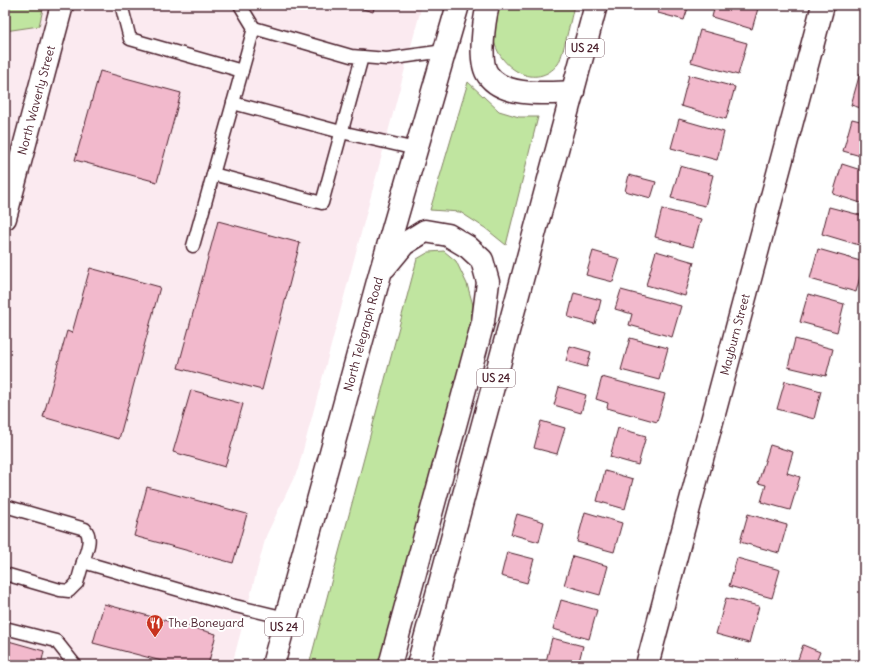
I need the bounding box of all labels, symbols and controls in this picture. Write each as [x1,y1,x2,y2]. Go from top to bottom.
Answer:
road number: US 24 [566,39,604,57]
street label: North Waverly Street [14,44,58,156]
street label: North Telegraph Road [340,275,386,393]
street label: Mayburn Street [717,292,753,377]
road number: US 24 [477,369,515,387]
restaurant icon: The Boneyard [145,613,165,638]
place label: The Boneyard [168,615,244,630]
road number: US 24 [265,618,303,636]

